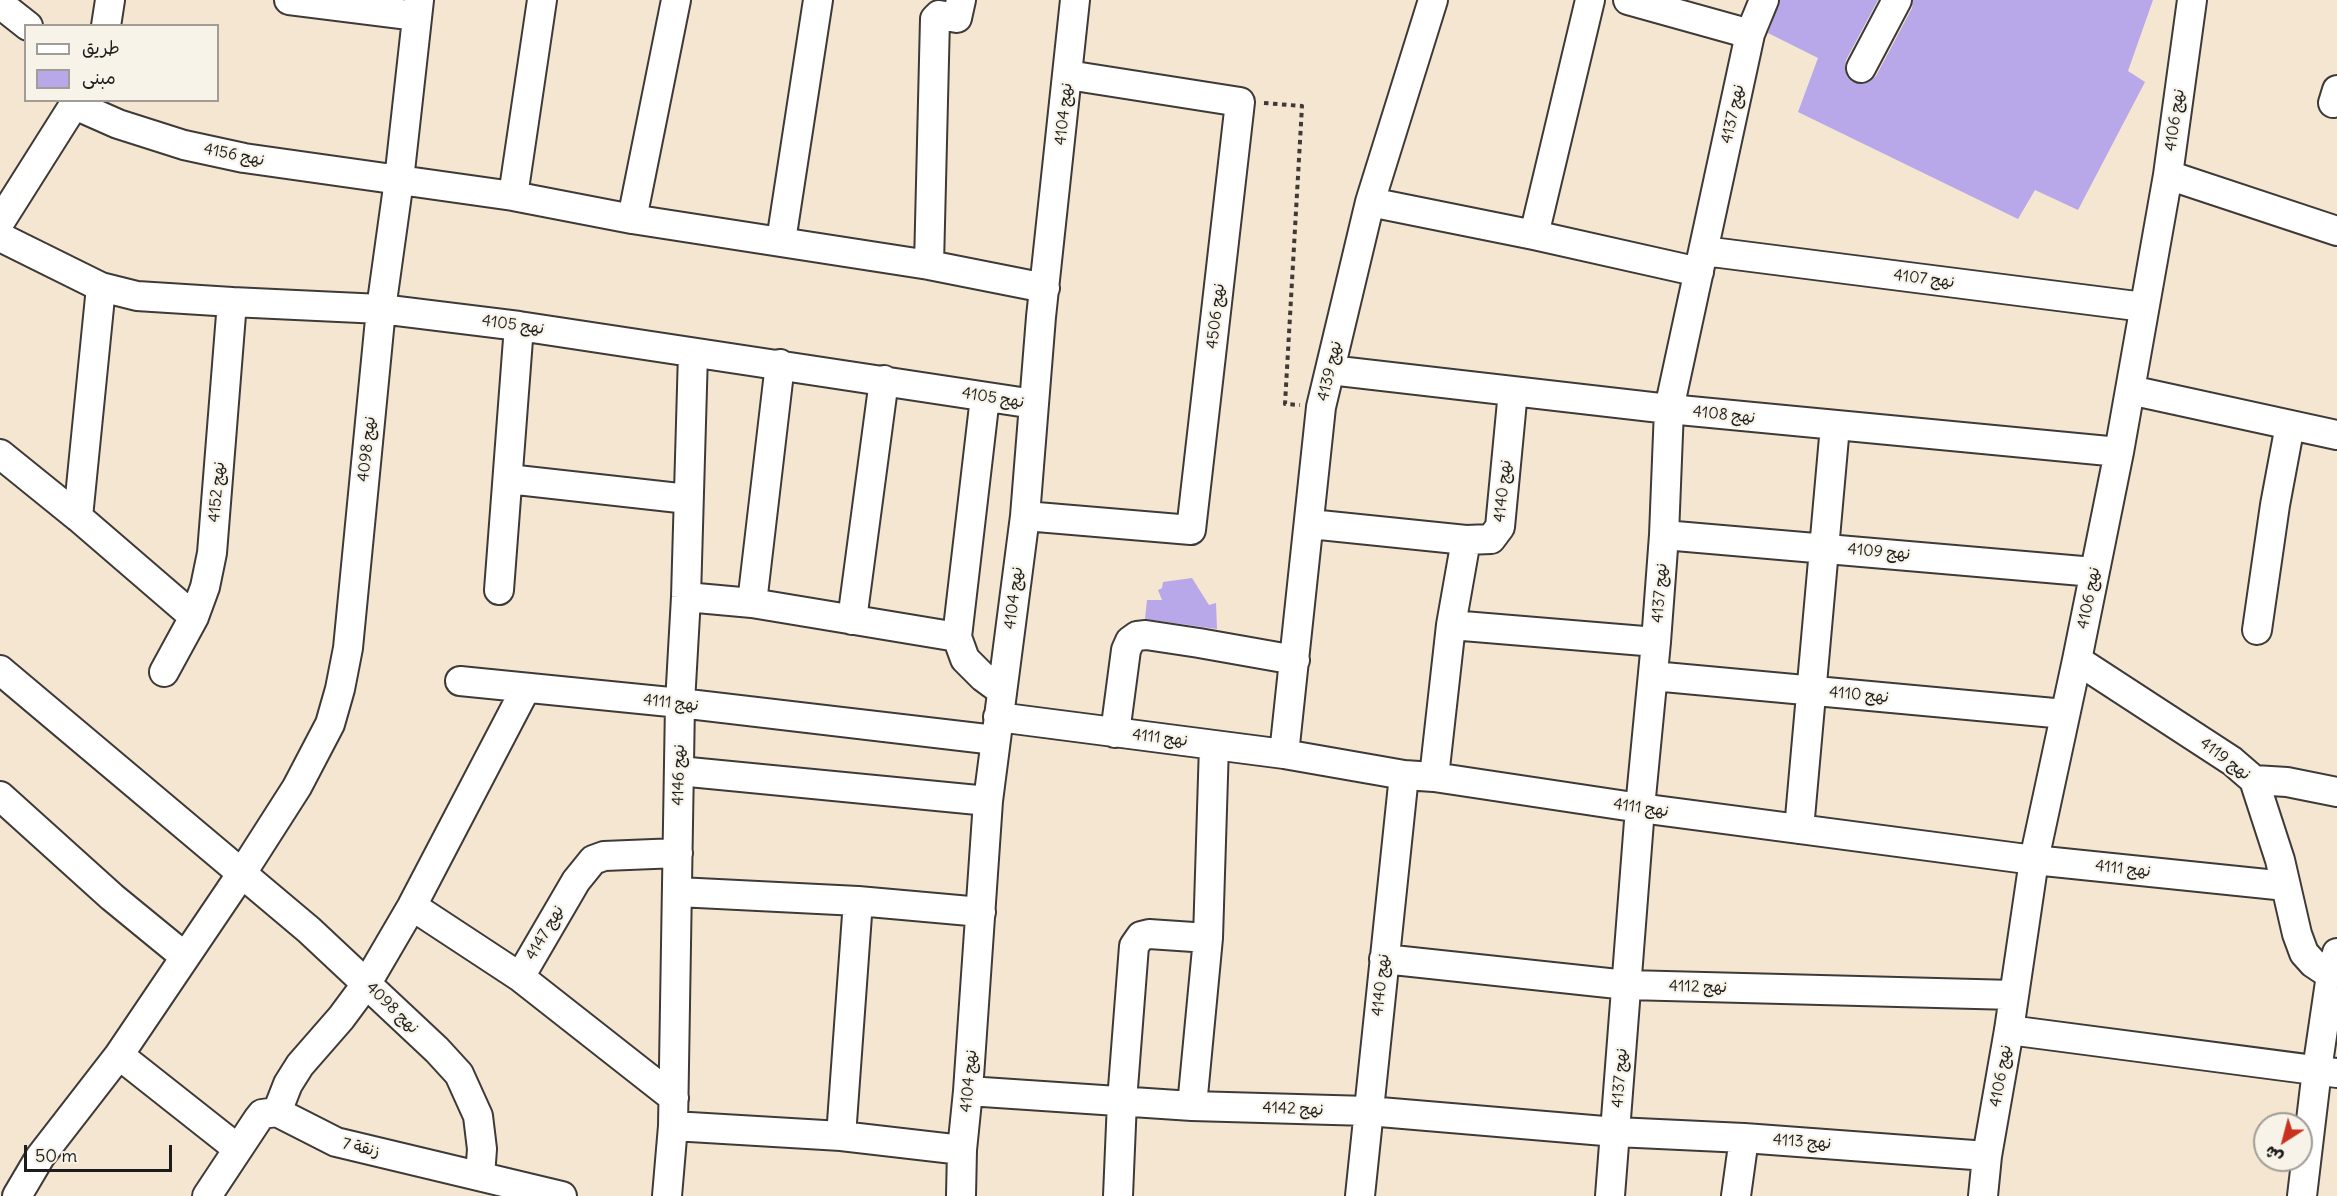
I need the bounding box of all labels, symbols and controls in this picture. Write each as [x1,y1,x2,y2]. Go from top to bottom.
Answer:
legend [24,24,219,102]
text: طريق [82,36,120,59]
text: مبنى [82,66,116,89]
street label: نهج 4104 [1051,82,1077,146]
street label: نهج 4137 [1717,83,1749,145]
street label: نهج 4106 [2161,88,2189,152]
street label: نهج 4156 [202,140,266,170]
street label: نهج 4107 [1892,266,1956,292]
street label: نهج 4506 [1203,282,1229,350]
street label: نهج 4105 [481,311,545,339]
street label: نهج 4139 [1314,339,1346,403]
street label: نهج 4105 [961,384,1025,412]
street label: نهج 4108 [1692,402,1756,428]
street label: نهج 4098 [354,415,380,483]
street label: نهج 4140 [1490,459,1516,523]
street label: نهج 4152 [205,461,229,523]
street label: نهج 4109 [1847,540,1911,564]
street label: نهج 4137 [1648,562,1672,624]
street label: نهج 4106 [2074,565,2104,631]
street label: نهج 4104 [1001,566,1027,630]
street label: نهج 4110 [1828,683,1890,707]
street label: نهج 4111 [642,691,700,715]
street label: نهج 4111 [1131,725,1189,751]
street label: نهج 4119 [2196,734,2254,784]
street label: نهج 4146 [669,744,689,806]
street label: نهج 4111 [1612,795,1670,821]
street label: نهج 4111 [2094,857,2152,881]
street label: نهج 4147 [522,902,568,964]
street label: نهج 4140 [1368,953,1394,1017]
street label: نهج 4112 [1669,977,1727,997]
street label: نهج 4098 [362,978,422,1038]
street label: نهج 4106 [1986,1043,2016,1109]
street label: نهج 4137 [1608,1047,1632,1109]
street label: نهج 4104 [957,1049,981,1113]
street label: نهج 4142 [1262,1098,1324,1120]
north arrow [2253,1112,2313,1172]
street label: نهج 4113 [1772,1130,1832,1154]
scale bar [27,1133,176,1171]
street label: زنقة 7 [340,1134,382,1162]
text: ش [2261,1142,2287,1168]
text: 50 m [35,1144,77,1167]

